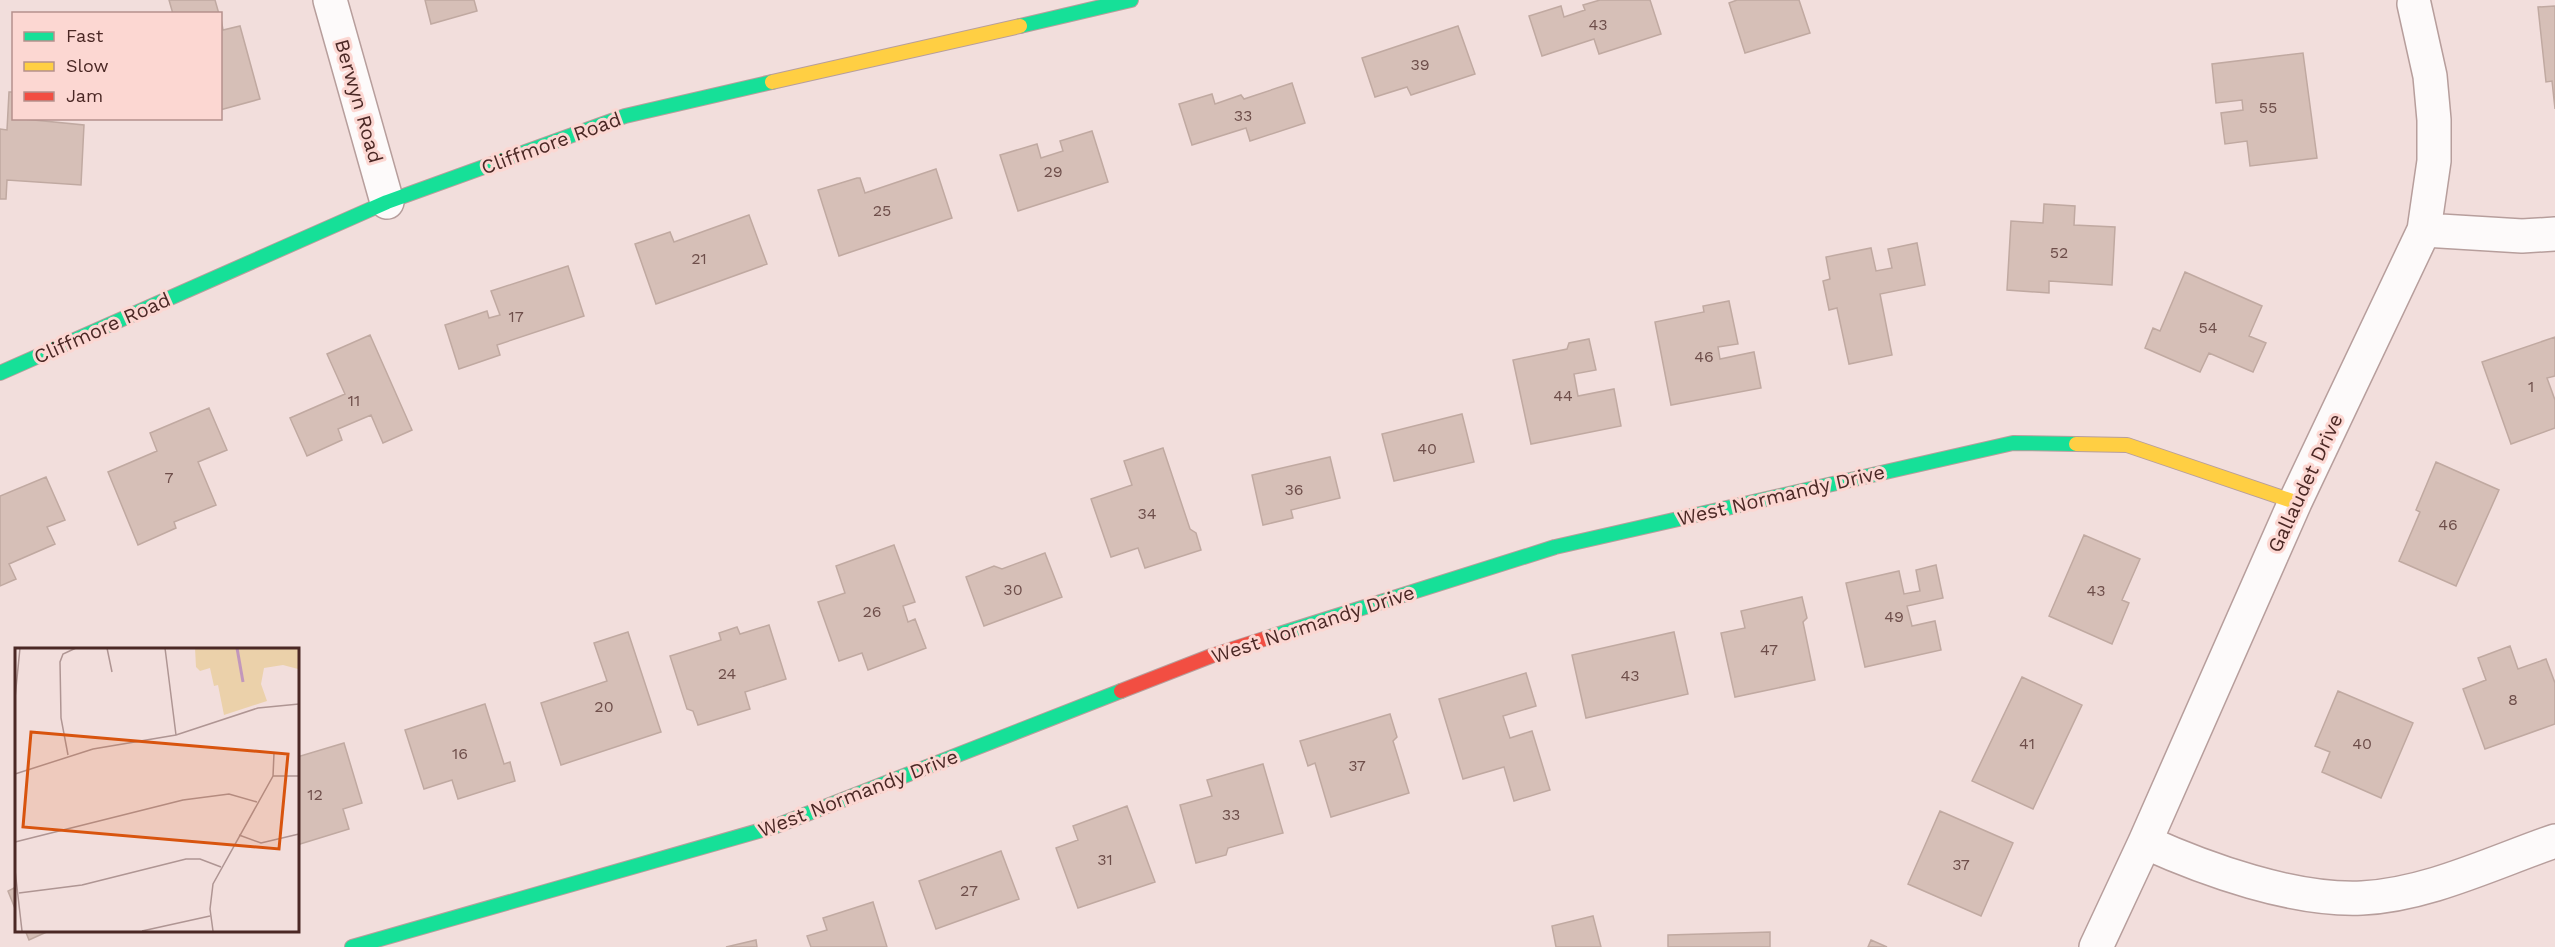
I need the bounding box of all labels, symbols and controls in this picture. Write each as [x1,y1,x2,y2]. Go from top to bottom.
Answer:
legend [12,12,222,120]
house number: 43 [1588,15,1608,34]
text: Fast [66,25,104,46]
street label: Berwyn Road [330,36,388,166]
text: Slow [66,55,109,76]
house number: 39 [1410,55,1430,74]
text: Jam [66,85,103,106]
house number: 55 [2259,98,2277,117]
house number: 33 [1234,106,1252,125]
street label: Cliffmore Road [478,107,624,179]
house number: 29 [1043,162,1063,181]
house number: 25 [873,201,891,220]
house number: 52 [2050,243,2068,262]
house number: 21 [691,249,707,268]
street label: Cliffmore Road [30,287,174,369]
house number: 17 [508,307,524,326]
house number: 54 [2198,318,2218,337]
house number: 46 [1694,347,1714,366]
house number: 1 [2528,377,2534,396]
house number: 44 [1553,386,1573,405]
house number: 11 [348,391,360,410]
street label: Gallaudet Drive [2262,410,2348,556]
house number: 40 [1417,439,1437,458]
street label: West Normandy Drive [1675,459,1887,531]
house number: 7 [165,468,174,487]
house number: 36 [1284,480,1304,499]
house number: 34 [1137,504,1157,523]
house number: 46 [2438,515,2458,534]
house number: 30 [1003,580,1023,599]
street label: West Normandy Drive [1208,580,1418,668]
house number: 43 [2086,581,2106,600]
house number: 26 [862,602,882,621]
house number: 49 [1884,607,1904,626]
house number: 47 [1760,640,1778,659]
inset map [15,648,298,932]
house number: 24 [718,664,737,683]
house number: 43 [1620,666,1640,685]
house number: 8 [2508,690,2518,709]
house number: 20 [594,697,614,716]
house number: 41 [2019,734,2035,753]
house number: 40 [2352,734,2372,753]
house number: 16 [452,744,468,763]
street label: West Normandy Drive [755,744,961,842]
house number: 37 [1348,756,1366,775]
house number: 12 [307,785,323,804]
house number: 33 [1222,805,1240,824]
house number: 31 [1097,850,1113,869]
house number: 37 [1952,855,1970,874]
house number: 27 [960,881,978,900]

